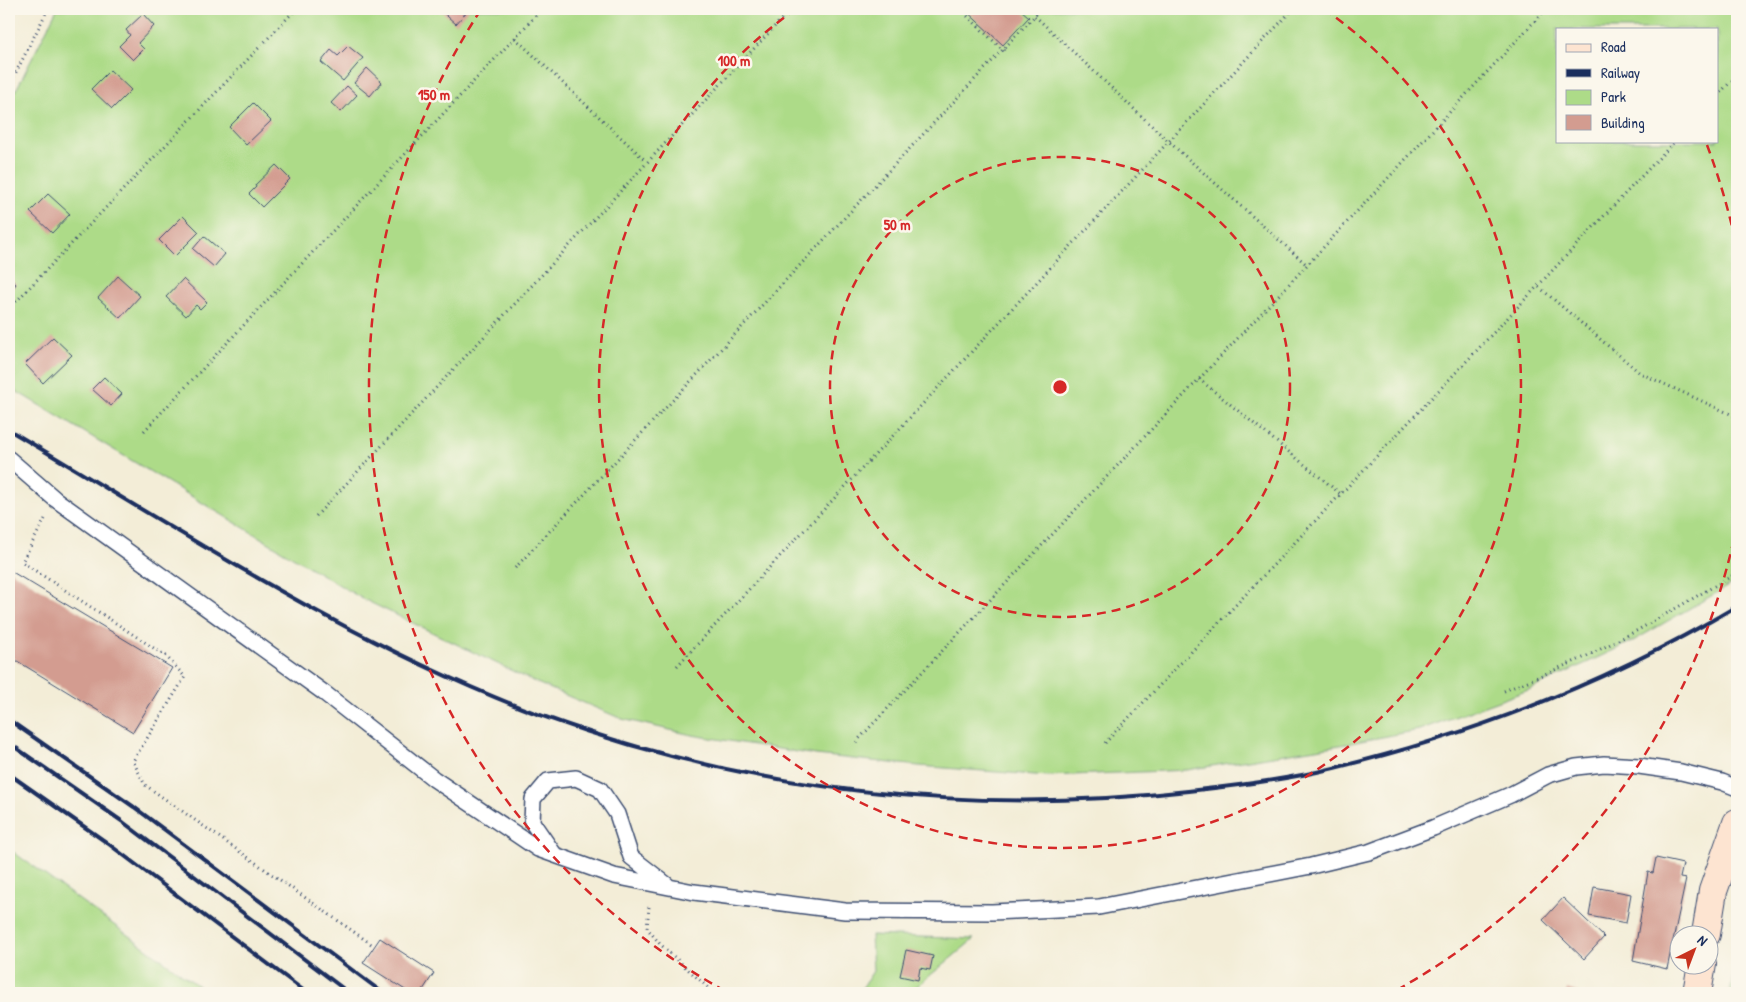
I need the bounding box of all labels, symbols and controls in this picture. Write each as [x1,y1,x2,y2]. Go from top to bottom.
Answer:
legend [1556,28,1718,142]
text: Road [1601,36,1626,57]
text: 100 m [718,50,750,71]
text: Railway [1601,62,1640,83]
text: 150 m [418,84,450,105]
text: Park [1601,86,1626,107]
text: Building [1601,112,1645,133]
text: 50 m [884,214,910,235]
centre of rings [1051,378,1069,396]
north arrow [1668,924,1718,974]
text: N [1694,930,1713,950]

